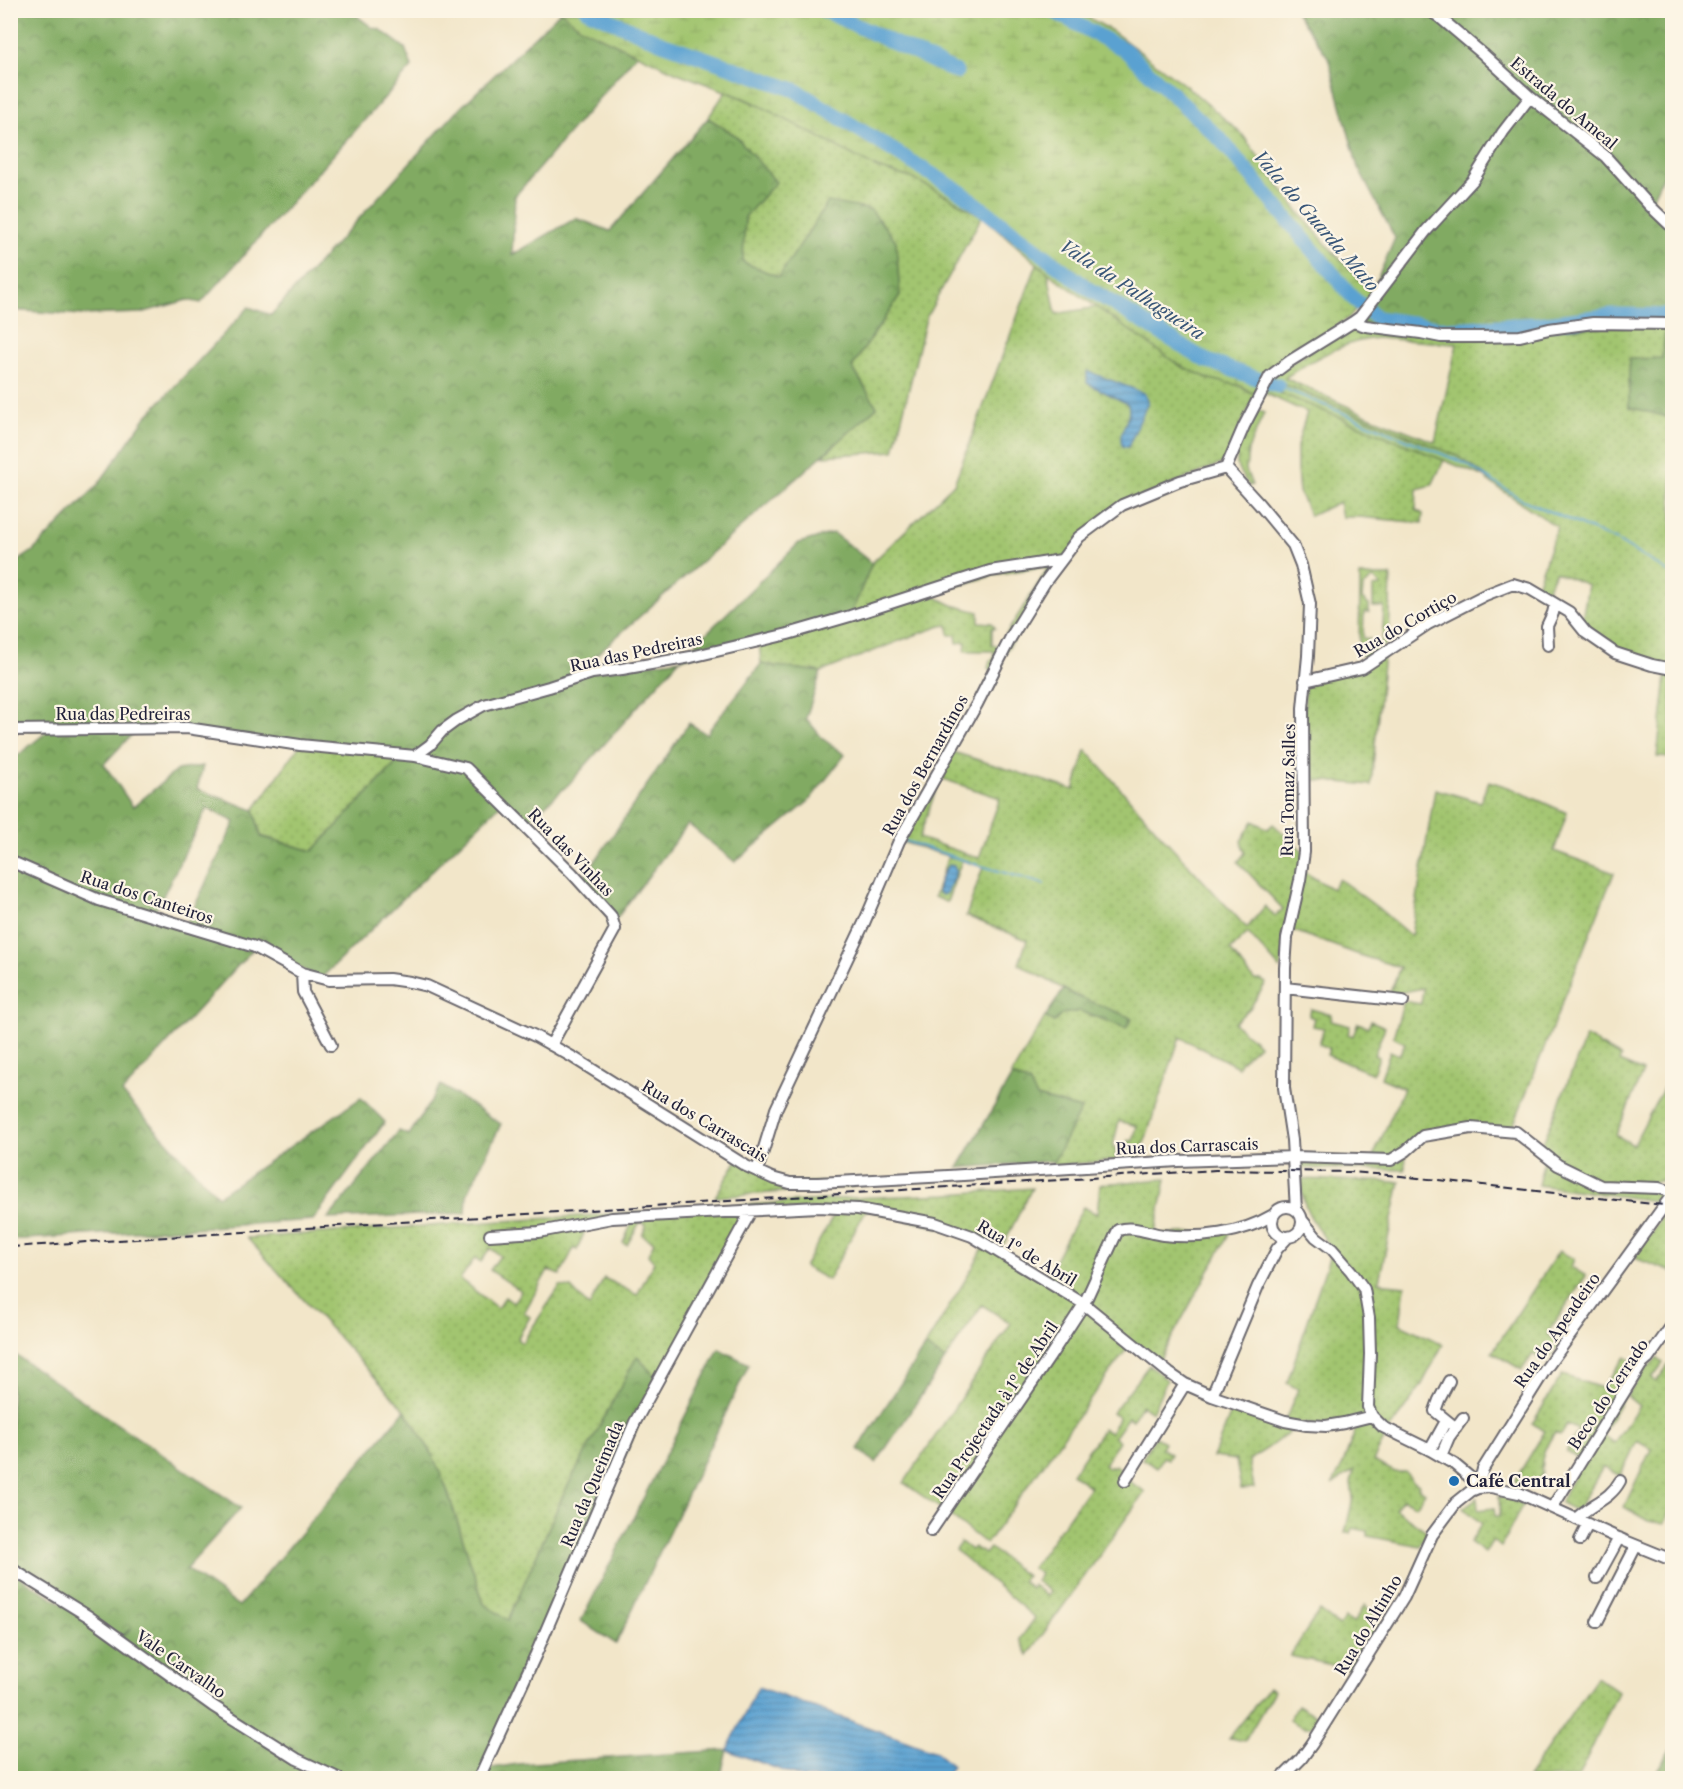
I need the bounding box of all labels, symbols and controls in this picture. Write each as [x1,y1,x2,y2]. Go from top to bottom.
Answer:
street label: Estrada do Ameal [1507,53,1622,154]
water label: Vala do Guarda Mato [1249,146,1383,296]
water label: Vala da Palhagueira [1056,235,1209,345]
street label: Rua do Cortiço [1350,586,1460,662]
street label: Rua das Pedreiras [568,628,704,676]
street label: Rua dos Bernardinos [878,691,972,839]
street label: Rua das Pedreiras [56,704,190,724]
street label: Rua Tomaz Salles [1277,723,1299,857]
street label: Rua das Vinhas [524,804,618,900]
street label: Rua dos Canteiros [78,866,216,928]
street label: Rua dos Carrascais [639,1076,772,1166]
street label: Rua dos Carrascais [1115,1134,1259,1158]
street label: Rua 1º de Abril [974,1216,1080,1291]
street label: Rua do Apeadeiro [1510,1268,1604,1392]
street label: Rua Projectada à 1º de Abril [928,1317,1062,1503]
street label: Beco do Cerrado [1564,1335,1652,1453]
street label: Rua da Queimada [556,1418,628,1550]
place label: Café Central [1466,1471,1571,1491]
marker: Café Central [1447,1474,1461,1488]
street label: Rua do Altinho [1330,1571,1406,1679]
street label: Vale Carvalho [131,1625,230,1702]

